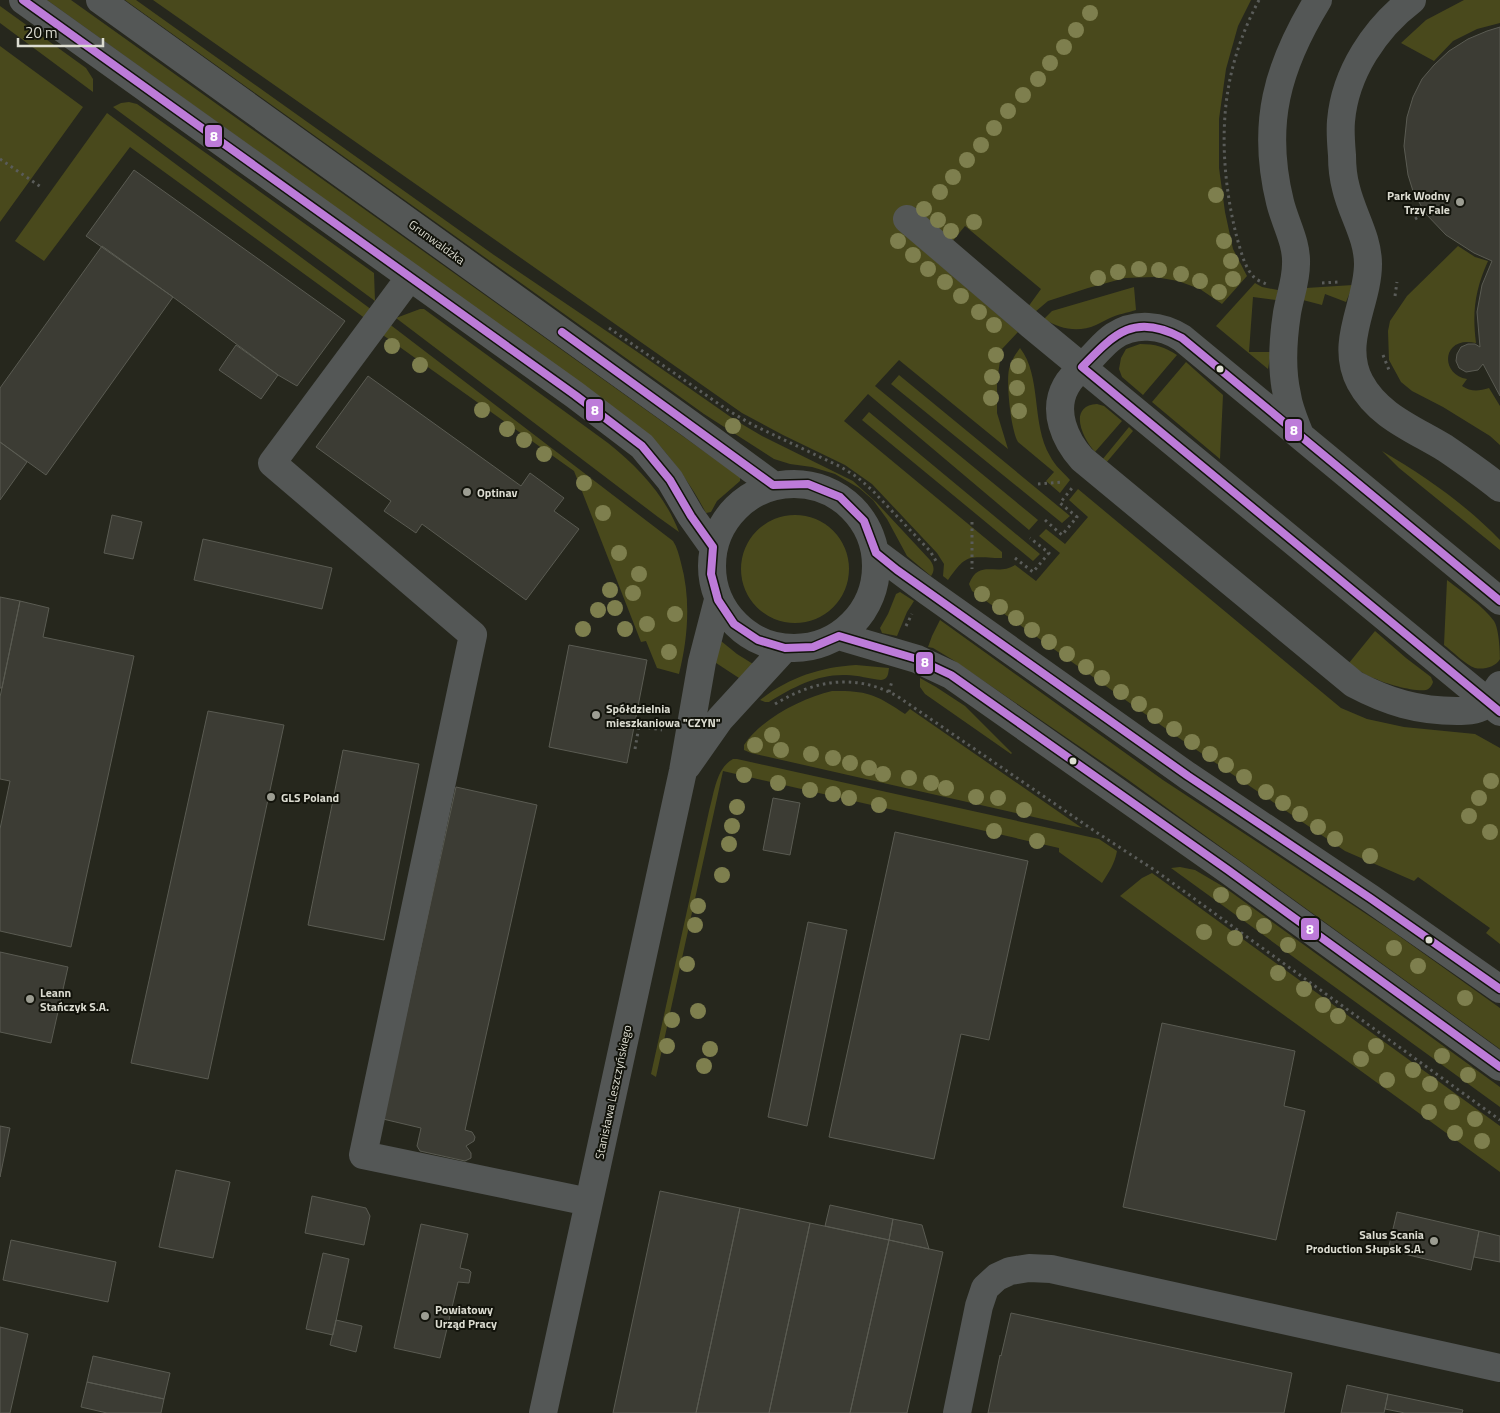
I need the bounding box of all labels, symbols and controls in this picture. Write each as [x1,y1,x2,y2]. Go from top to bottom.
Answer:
scale bar [18,15,102,47]
text: 20 m [25,21,58,44]
line badge: 8 [204,124,223,148]
text: 8 [210,125,218,146]
place label: Park Wodny Trzy Fale [1387,186,1450,219]
marker: Park Wodny Trzy Fale [1454,196,1466,208]
street label: Grunwaldzka [405,215,469,269]
unlabelled marker [1215,364,1225,374]
line badge: 8 [585,398,604,422]
text: 8 [591,399,599,420]
line badge: 8 [1284,418,1303,442]
text: 8 [1290,419,1298,440]
place label: Optinav [477,483,518,502]
marker: Optinav [461,486,473,498]
line badge: 8 [915,651,934,675]
text: 8 [921,651,929,672]
place label: Spółdzielnia mieszkaniowa "CZYN" [606,699,721,732]
marker: Spółdzielnia mieszkaniowa "CZYN" [590,709,602,721]
unlabelled marker [1068,756,1078,766]
place label: GLS Poland [281,788,339,807]
marker: GLS Poland [265,791,277,803]
line badge: 8 [1300,917,1320,941]
text: 8 [1306,918,1314,939]
unlabelled marker [1424,935,1434,945]
place label: Leann Stańczyk S.A. [40,983,109,1016]
marker: Leann Stańczyk S.A. [24,993,36,1005]
street label: Stanisława Leszczyńskiego [589,1023,637,1161]
place label: Salus Scania Production Słupsk S.A. [1306,1225,1424,1258]
marker: Salus Scania Production Słupsk S.A. [1428,1235,1440,1247]
place label: Powiatowy Urząd Pracy [435,1300,497,1333]
marker: Powiatowy Urząd Pracy [419,1310,431,1322]

